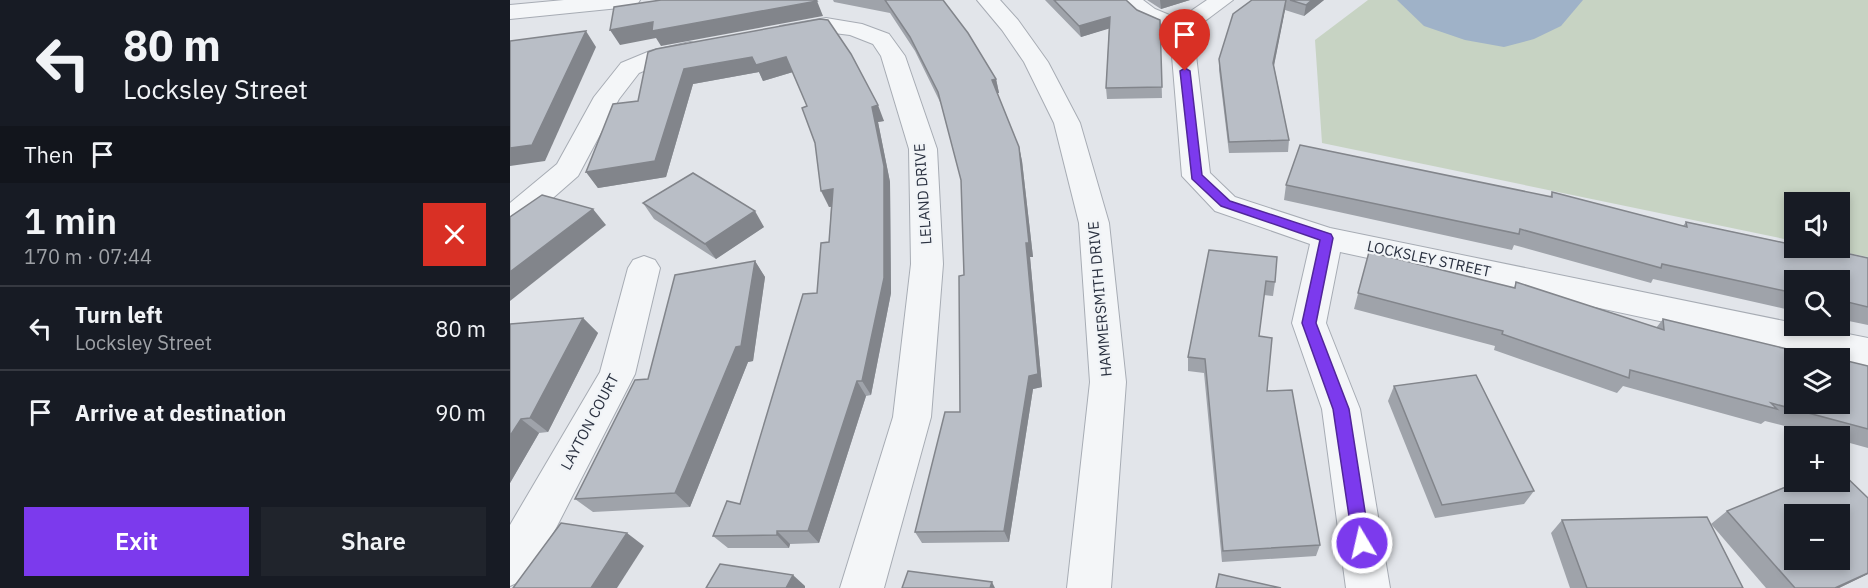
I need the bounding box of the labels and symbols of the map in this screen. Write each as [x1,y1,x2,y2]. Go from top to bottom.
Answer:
pin [1159,9,1210,71]
street label: LELAND DRIVE [909,143,936,245]
street label: HAMMERSMITH DRIVE [1083,221,1116,378]
street label: LOCKSLEY STREET [1365,236,1493,281]
street label: LAYTON COURT [556,370,623,473]
position arrow [1330,511,1394,575]

